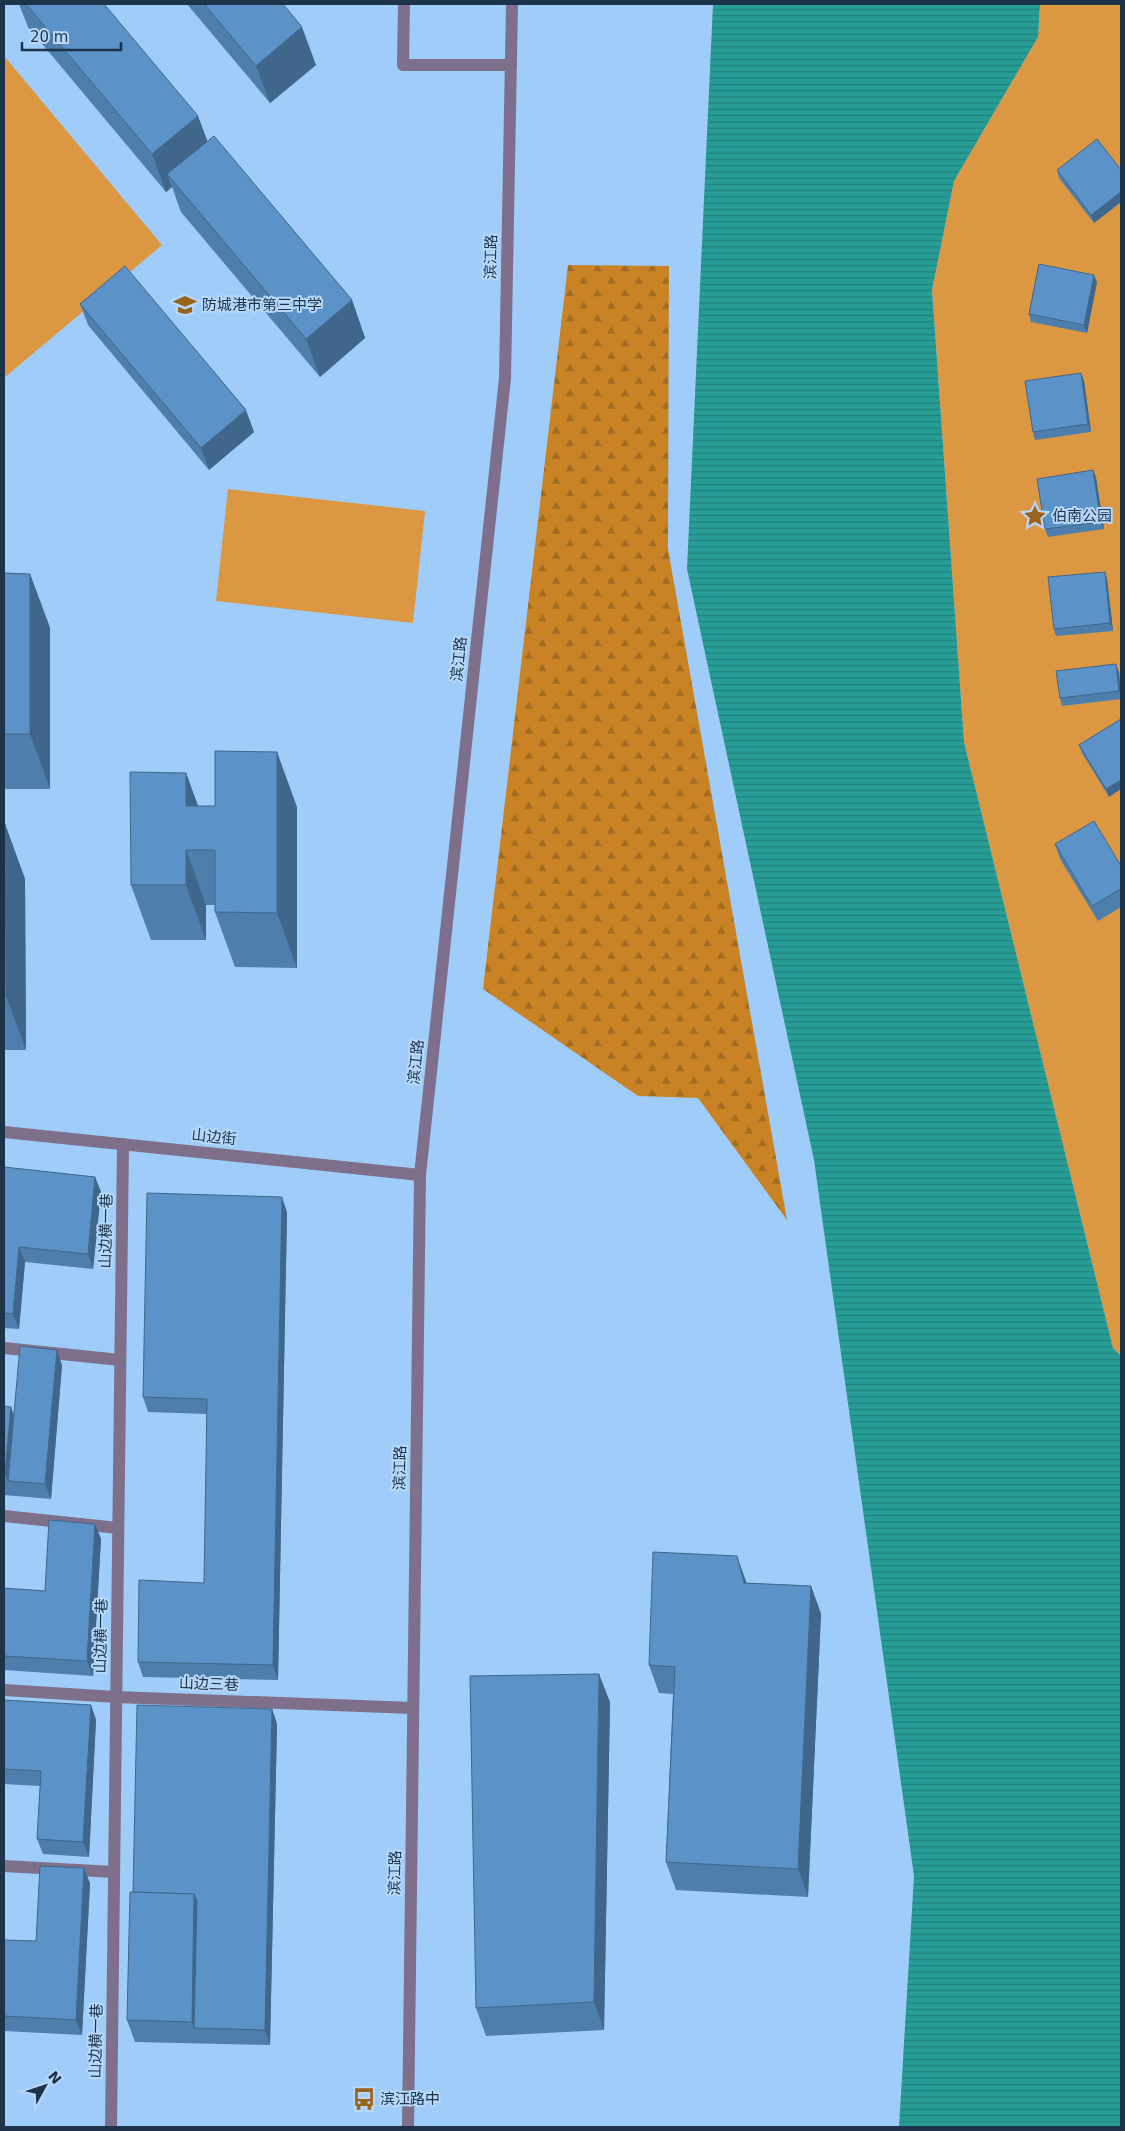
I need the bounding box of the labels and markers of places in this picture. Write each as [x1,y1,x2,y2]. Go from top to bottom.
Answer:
school or university icon: 防城港市第三中学 [172,292,198,318]
place label: 防城港市第三中学 [202,296,322,314]
place icon: 伯南公园 [1022,503,1048,529]
place label: 伯南公园 [1052,507,1112,525]
bus stop icon: 滨江路中 [351,2086,377,2112]
place label: 滨江路中 [380,2090,440,2108]

